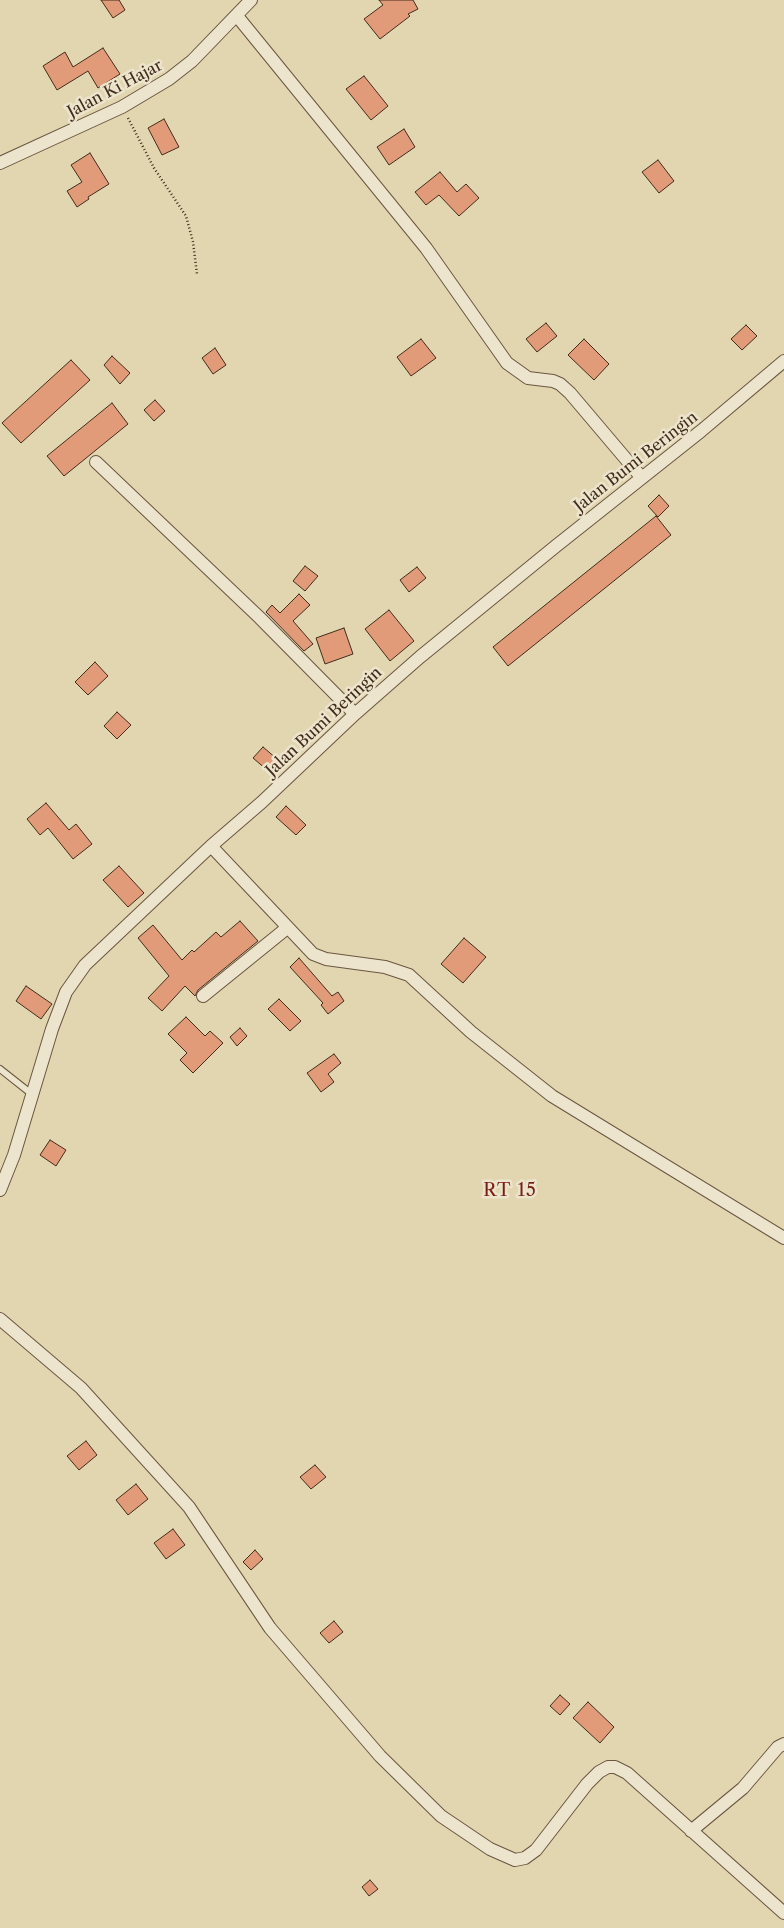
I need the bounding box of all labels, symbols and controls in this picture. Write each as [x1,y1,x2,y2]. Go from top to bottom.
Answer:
street label: Jalan Ki Hajar [64,56,166,122]
street label: Jalan Bumi Beringin [570,408,702,516]
street label: Jalan Bumi Beringin [262,663,386,781]
district label: RT 15 [483,1180,537,1202]

